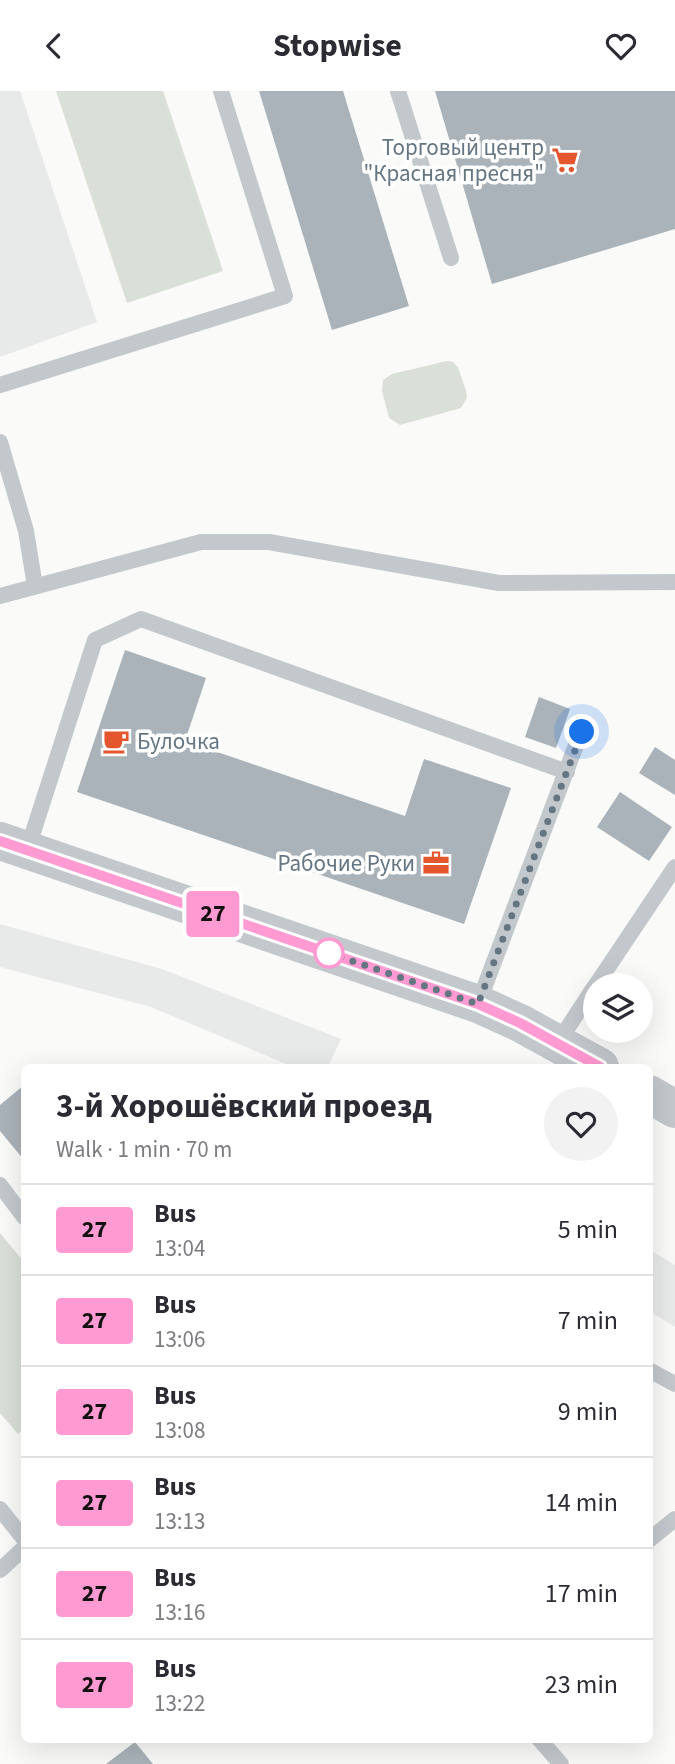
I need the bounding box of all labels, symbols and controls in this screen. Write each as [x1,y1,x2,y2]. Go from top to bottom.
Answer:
text: Stopwise [273,23,402,69]
icon: back [35,27,73,65]
icon: heart [602,27,640,65]
place label: Торговый центр "Красная пресня" [363,131,544,190]
supermarket icon: Торговый центр "Красная пресня" [550,145,580,175]
your location [564,714,599,749]
place label: Булочка [137,725,220,758]
cafe icon: Булочка [101,726,131,756]
place label: Рабочие Руки [277,847,415,880]
office icon: Рабочие Руки [421,848,451,878]
line badge: 27 [182,891,244,937]
text: 27 [200,896,226,931]
unlabelled marker [314,938,344,968]
map controls [583,973,653,1043]
button: layers [583,973,653,1043]
text: 3-й Хорошёвский проезд [56,1083,432,1130]
button: heart [544,1087,618,1161]
text: Walk · 1 min · 70 m [56,1133,232,1166]
text: Bus [154,1195,196,1232]
text: 5 min [558,1211,618,1248]
text: 27 [82,1212,107,1247]
text: 13:04 [154,1232,205,1265]
text: Bus [154,1286,196,1323]
text: 7 min [558,1302,618,1339]
text: 27 [82,1303,107,1338]
text: 13:06 [154,1323,205,1356]
text: Bus [154,1377,196,1414]
text: 9 min [558,1393,618,1430]
text: 27 [82,1394,107,1429]
text: 13:08 [154,1414,205,1447]
text: Bus [154,1468,196,1505]
text: 14 min [545,1484,618,1521]
text: 27 [82,1485,107,1520]
text: 13:13 [154,1505,205,1538]
text: Bus [154,1559,196,1596]
text: 17 min [545,1575,618,1612]
text: 27 [82,1576,107,1611]
text: 13:16 [154,1596,205,1629]
text: Bus [154,1650,196,1687]
text: 23 min [545,1666,618,1703]
text: 27 [82,1667,107,1702]
text: 13:22 [154,1687,205,1720]

